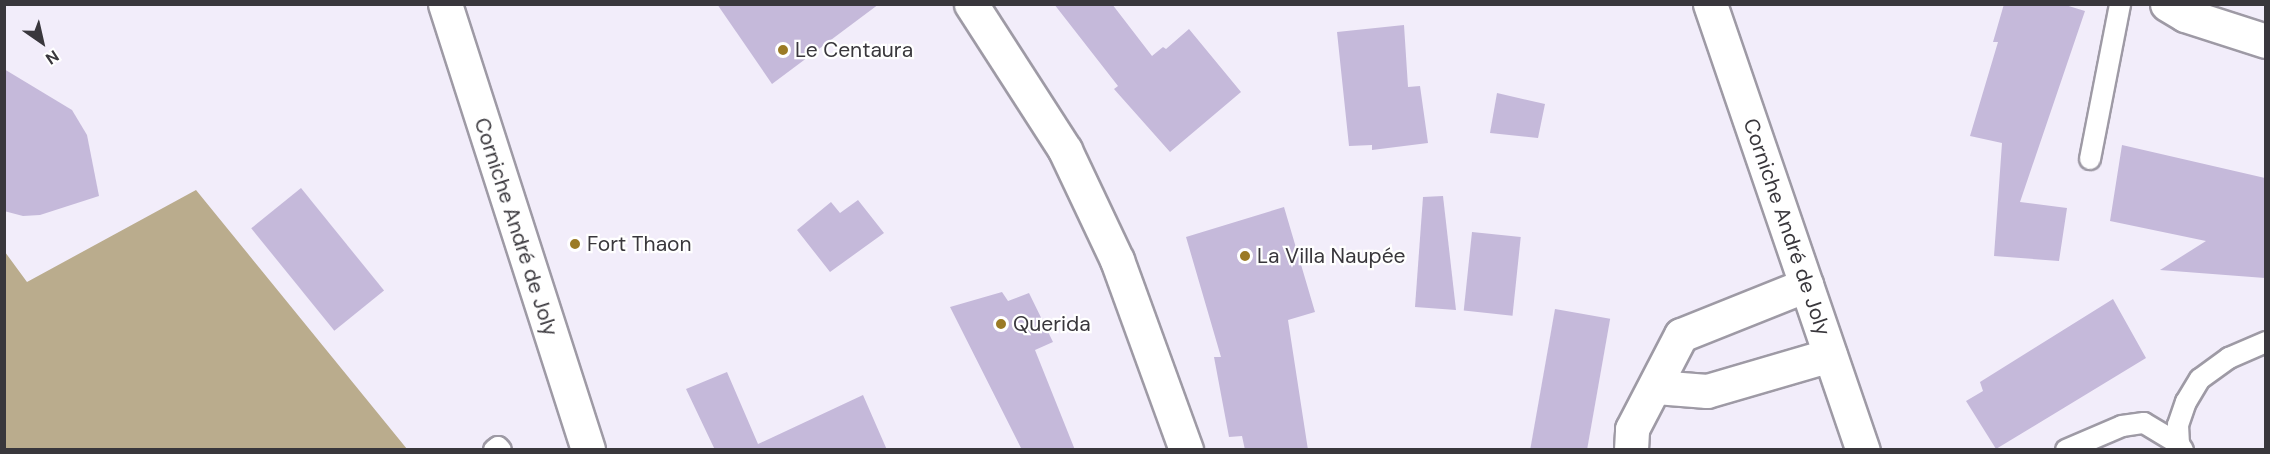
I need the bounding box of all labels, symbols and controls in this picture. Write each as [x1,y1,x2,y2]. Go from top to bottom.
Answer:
north arrow [12,12,72,72]
place label: Le Centaura [795,37,913,63]
marker: Le Centaura [776,43,790,57]
text: N [42,45,63,69]
street label: Corniche André de Joly [469,115,563,339]
street label: Corniche André de Joly [1738,115,1836,339]
place label: Fort Thaon [587,231,692,257]
marker: Fort Thaon [568,237,582,251]
place label: La Villa Naupée [1257,243,1406,269]
marker: La Villa Naupée [1238,249,1252,263]
place label: Querida [1013,311,1091,337]
marker: Querida [994,317,1008,331]

